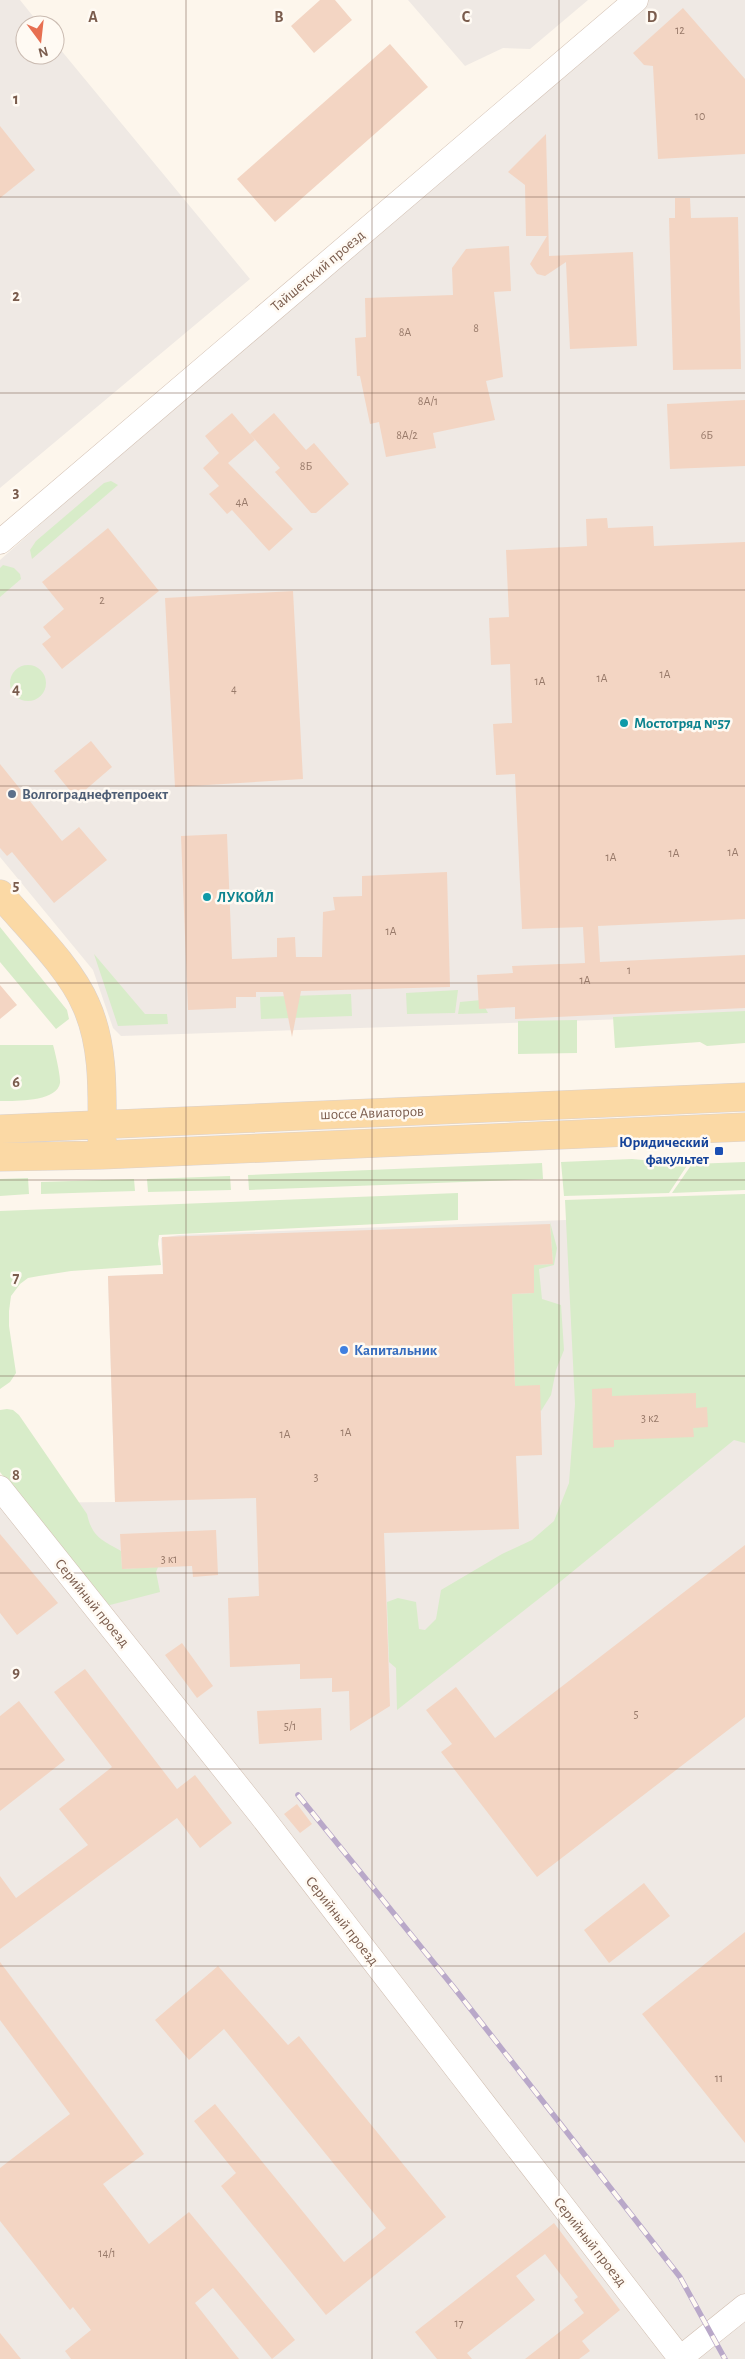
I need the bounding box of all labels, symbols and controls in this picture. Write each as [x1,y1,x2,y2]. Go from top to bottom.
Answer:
text: A [88,9,98,25]
text: B [274,9,284,25]
text: C [462,9,471,25]
text: D [647,9,658,25]
north arrow [15,15,65,65]
house number: 12 [675,24,685,36]
text: N [37,44,50,60]
text: 1 [13,91,19,107]
house number: 10 [695,110,705,122]
street label: Тайшетский проезд [268,227,368,315]
text: 2 [12,288,20,304]
house number: 8 [473,322,479,334]
house number: 8А [399,326,411,338]
house number: 8А/1 [418,395,438,407]
house number: 8А/2 [396,429,418,441]
house number: 6Б [701,429,713,441]
house number: 8Б [300,460,312,472]
text: 3 [13,484,20,500]
house number: 4А [236,496,248,508]
house number: 2 [99,594,105,606]
house number: 1А [659,668,671,680]
house number: 1А [596,672,608,684]
house number: 1А [534,675,546,687]
text: 4 [12,681,20,697]
house number: 4 [231,683,237,695]
place label: Мостотряд №57 [634,716,731,731]
marker: Мостотряд №57 [618,717,630,729]
place label: Волгограднефтепроект [22,787,168,802]
marker: Волгограднефтепроект [6,788,18,800]
house number: 1А [727,846,739,858]
house number: 1А [668,847,680,859]
house number: 1А [605,851,617,863]
text: 5 [13,877,20,893]
place label: ЛУКОЙЛ [217,889,274,905]
marker: ЛУКОЙЛ [201,891,213,903]
house number: 1А [385,925,397,937]
house number: 1 [627,964,631,976]
house number: 1А [579,974,591,986]
text: 6 [12,1074,20,1090]
street label: шоссе Авиаторов [320,1104,424,1122]
place label: Юридический факультет [619,1135,709,1167]
marker: Юридический факультет [713,1145,725,1157]
text: 7 [13,1270,20,1286]
place label: Капитальник [354,1343,438,1358]
marker: Капитальник [338,1344,350,1356]
house number: 3 к2 [641,1412,659,1424]
house number: 1А [340,1426,352,1438]
house number: 1А [279,1428,291,1440]
text: 8 [12,1467,20,1483]
house number: 3 [314,1471,319,1483]
house number: 3 к1 [161,1553,177,1565]
street label: Серийный проезд [52,1556,132,1650]
text: 9 [12,1664,20,1680]
house number: 5 [633,1708,639,1720]
house number: 5/1 [284,1720,296,1732]
street label: Серийный проезд [303,1874,381,1968]
house number: 11 [715,2072,723,2084]
street label: Серийный проезд [551,2195,629,2289]
house number: 14/1 [98,2247,116,2259]
house number: 17 [454,2317,464,2329]

